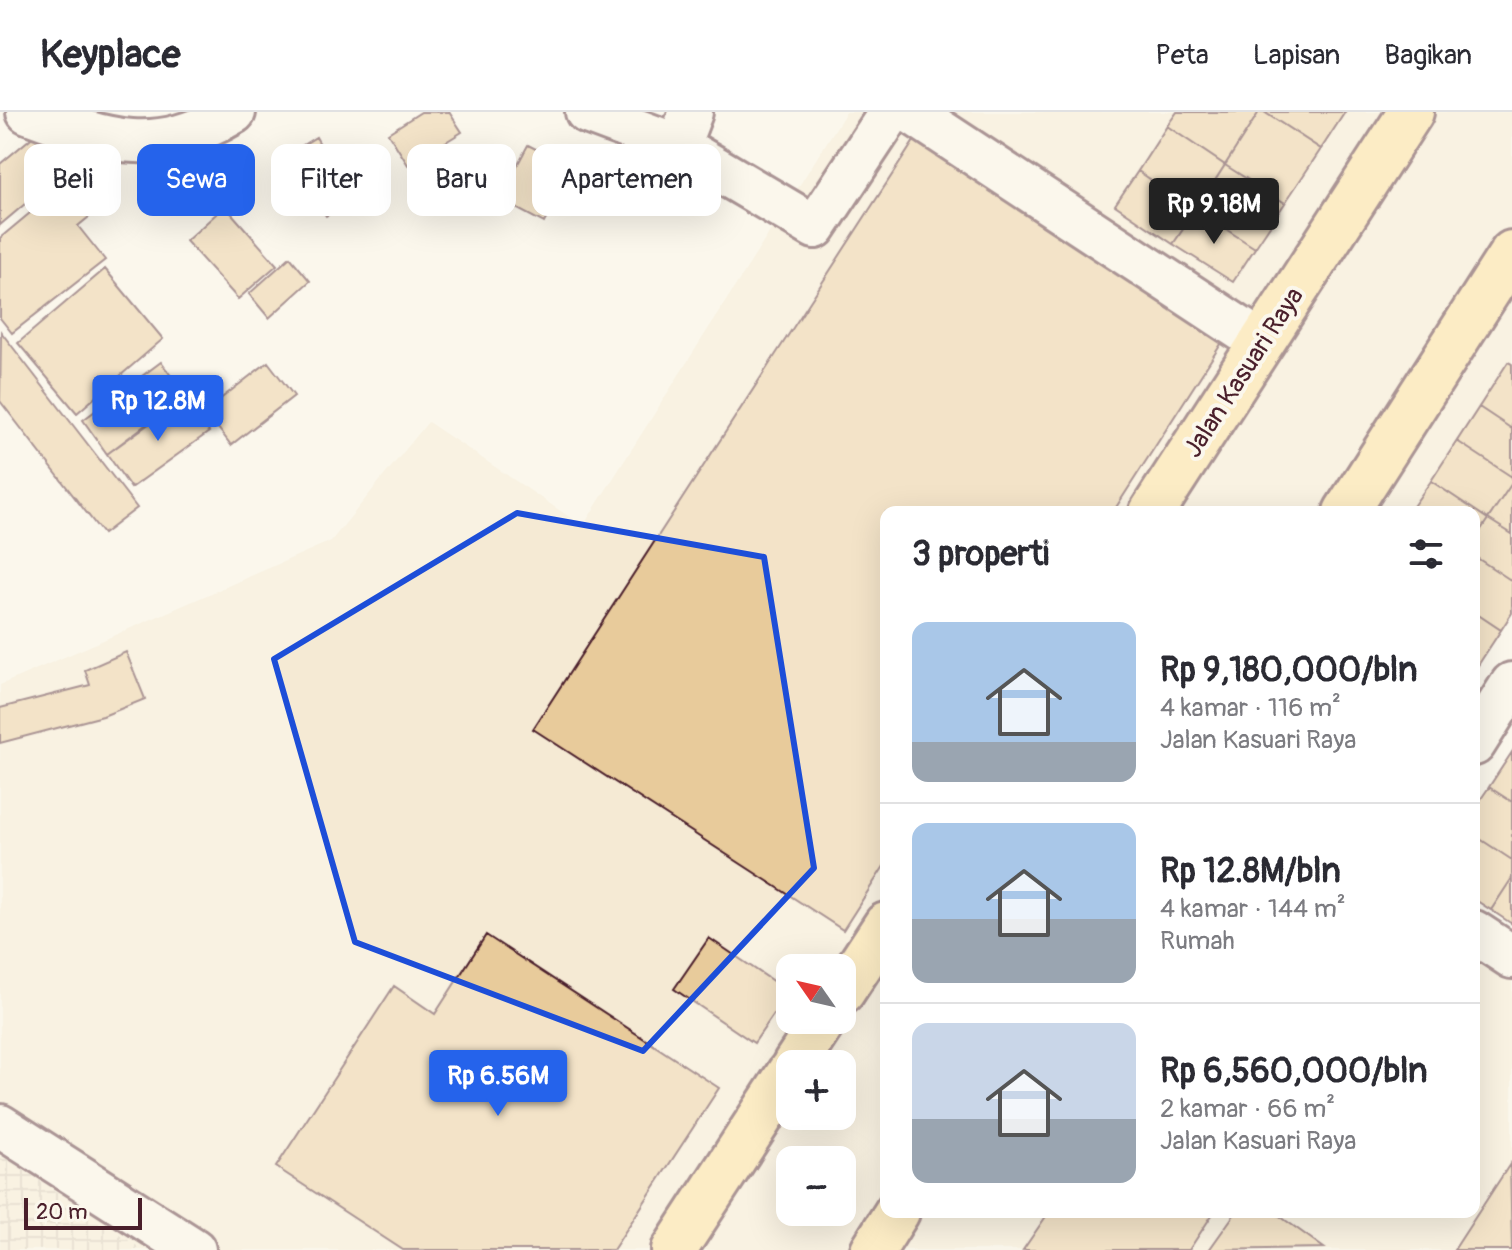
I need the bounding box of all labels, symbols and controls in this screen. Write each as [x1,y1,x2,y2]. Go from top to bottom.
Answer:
text: Keyplace [40,31,181,79]
text: Peta [1155,38,1209,73]
text: Lapisan [1253,38,1340,73]
text: Bagikan [1384,38,1472,73]
chip: Beli [24,144,121,216]
chip: Sewa [137,144,255,216]
chip: Filter [271,144,391,216]
chip: Baru [407,144,516,216]
chip: Apartemen [532,144,721,216]
pin: Rp 9.18M [1131,178,1297,246]
text: Rp 9.18M [1167,188,1261,220]
street label: Jalan Kasuari Raya [1177,282,1311,464]
pin: Rp 12.8M [75,375,241,443]
text: Rp 12.8M [110,385,206,417]
icon: filters [1404,532,1448,576]
text: 3 properti [912,533,1049,576]
text: Rp 9,180,000/bln [1160,649,1417,692]
icon: home [976,654,1072,750]
text: 4 kamar · 116 m² [1160,692,1341,724]
text: Jalan Kasuari Raya [1160,724,1356,756]
text: Rp 12.8M/bln [1160,850,1341,893]
icon: home [976,855,1072,951]
text: 4 kamar · 144 m² [1160,893,1346,925]
text: Rumah [1160,925,1235,957]
north arrow [776,954,856,1034]
map controls [776,954,856,1226]
pin: Rp 6.56M [415,1050,581,1118]
button: + [776,1050,856,1130]
text: Rp 6,560,000/bln [1160,1050,1428,1093]
icon: home [976,1055,1072,1151]
text: Rp 6.56M [447,1060,549,1092]
text: 2 kamar · 66 m² [1160,1093,1335,1125]
text: Jalan Kasuari Raya [1160,1125,1356,1157]
button: − [776,1146,856,1226]
scale bar [24,1194,142,1230]
text: 20 m [36,1198,88,1226]

